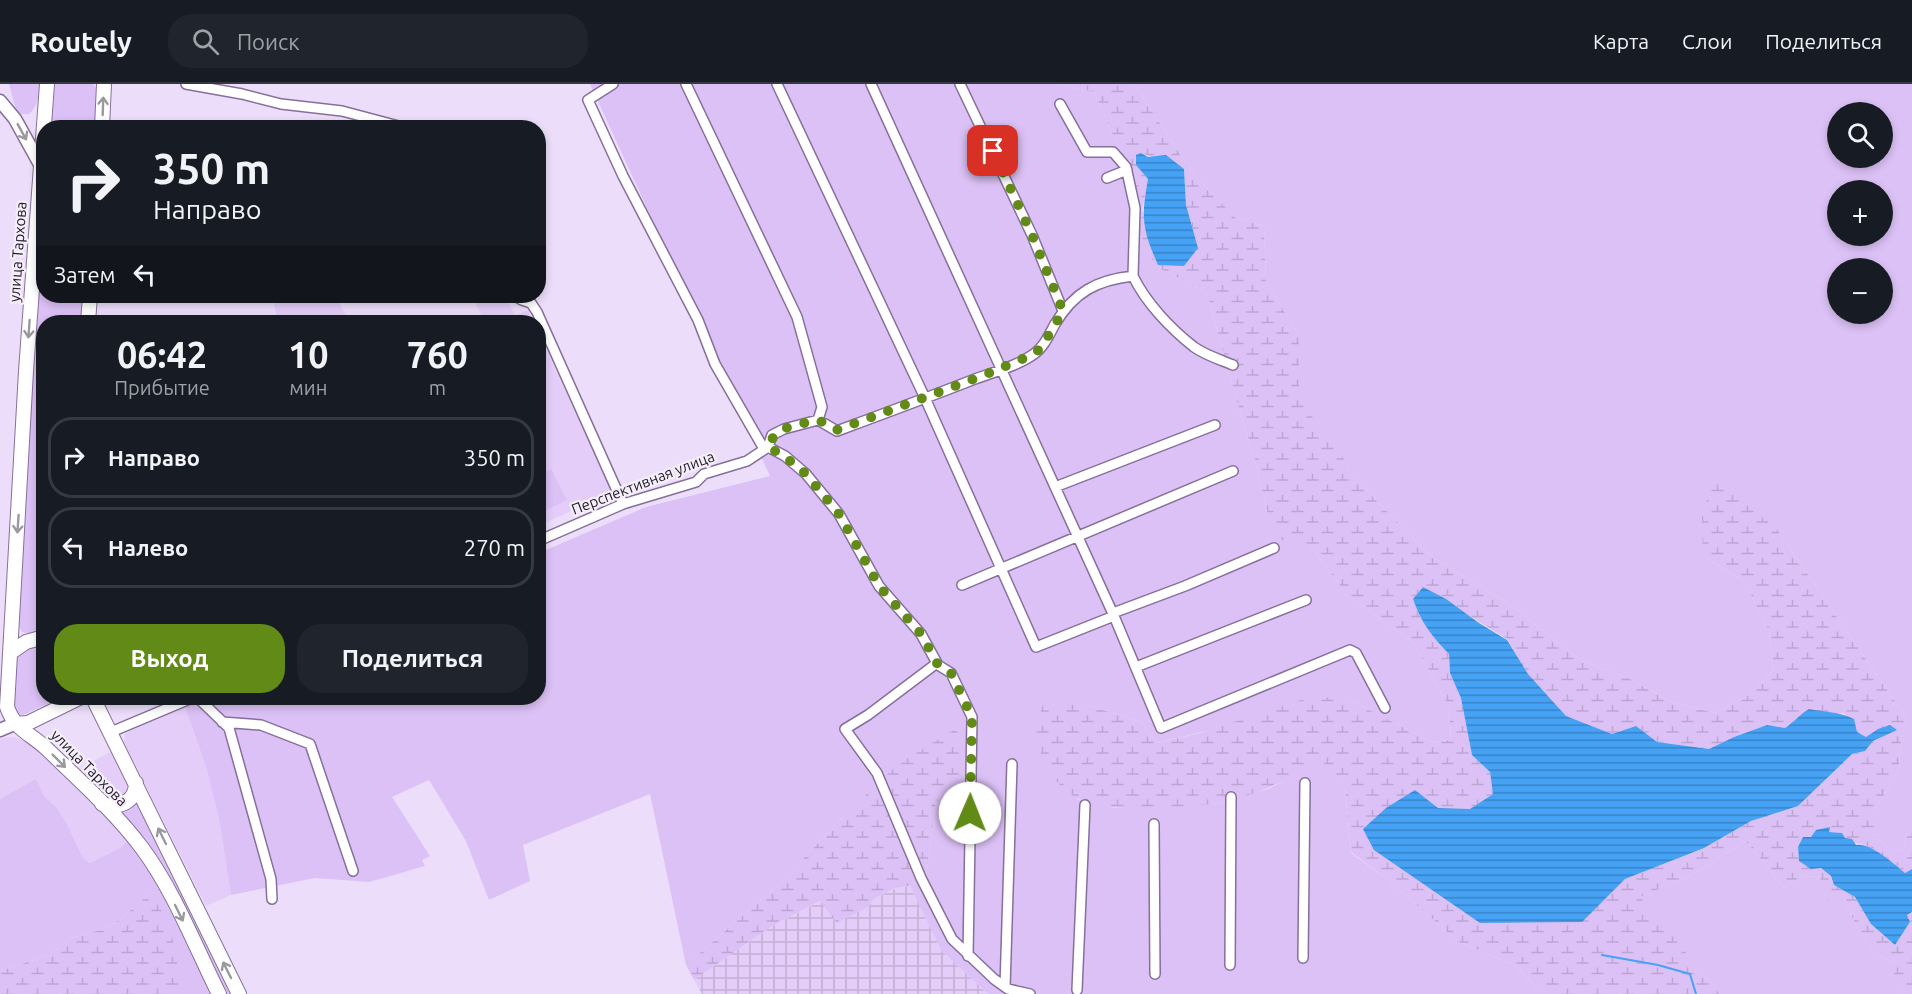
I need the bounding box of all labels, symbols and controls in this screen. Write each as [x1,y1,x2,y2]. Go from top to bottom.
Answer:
search box [168,14,588,68]
icon: search [189,25,222,58]
text: Routely [30,26,132,57]
text: Поиск [237,29,300,54]
text: Карта [1593,29,1649,53]
text: Слои [1682,29,1732,53]
text: Поделиться [1765,29,1882,53]
one-way arrow [97,96,108,116]
map controls [1827,102,1893,324]
button: search [1827,102,1893,168]
one-way arrow [16,123,28,140]
pin [967,125,1018,176]
icon: arrive [976,134,1009,167]
icon: right [54,144,132,222]
text: 350 m [153,145,270,192]
button: + [1827,180,1893,246]
text: Направо [153,194,262,224]
street label: улица Тархова [6,201,29,303]
icon: left [128,258,161,291]
button: − [1827,258,1893,324]
text: Затем [54,262,116,287]
one-way arrow [23,318,34,338]
text: 06:42 [117,334,207,375]
text: 10 [288,334,329,375]
text: 760 [407,334,468,375]
text: Прибытие [114,376,210,399]
text: мин [289,376,327,399]
text: m [429,376,446,399]
icon: right [57,441,90,474]
text: Направо [108,445,200,470]
text: 350 m [464,445,525,470]
street label: Перспективная улица [569,447,717,518]
one-way arrow [12,513,23,533]
icon: left [57,531,90,564]
text: Налево [108,535,188,560]
text: 270 m [464,535,525,560]
button: Выход [54,624,285,693]
button: Поделиться [297,624,528,693]
street label: улица Тархова [48,726,131,809]
one-way arrow [52,753,67,768]
position arrow [938,781,1002,845]
one-way arrow [156,828,167,846]
one-way arrow [173,904,185,921]
one-way arrow [221,961,232,979]

